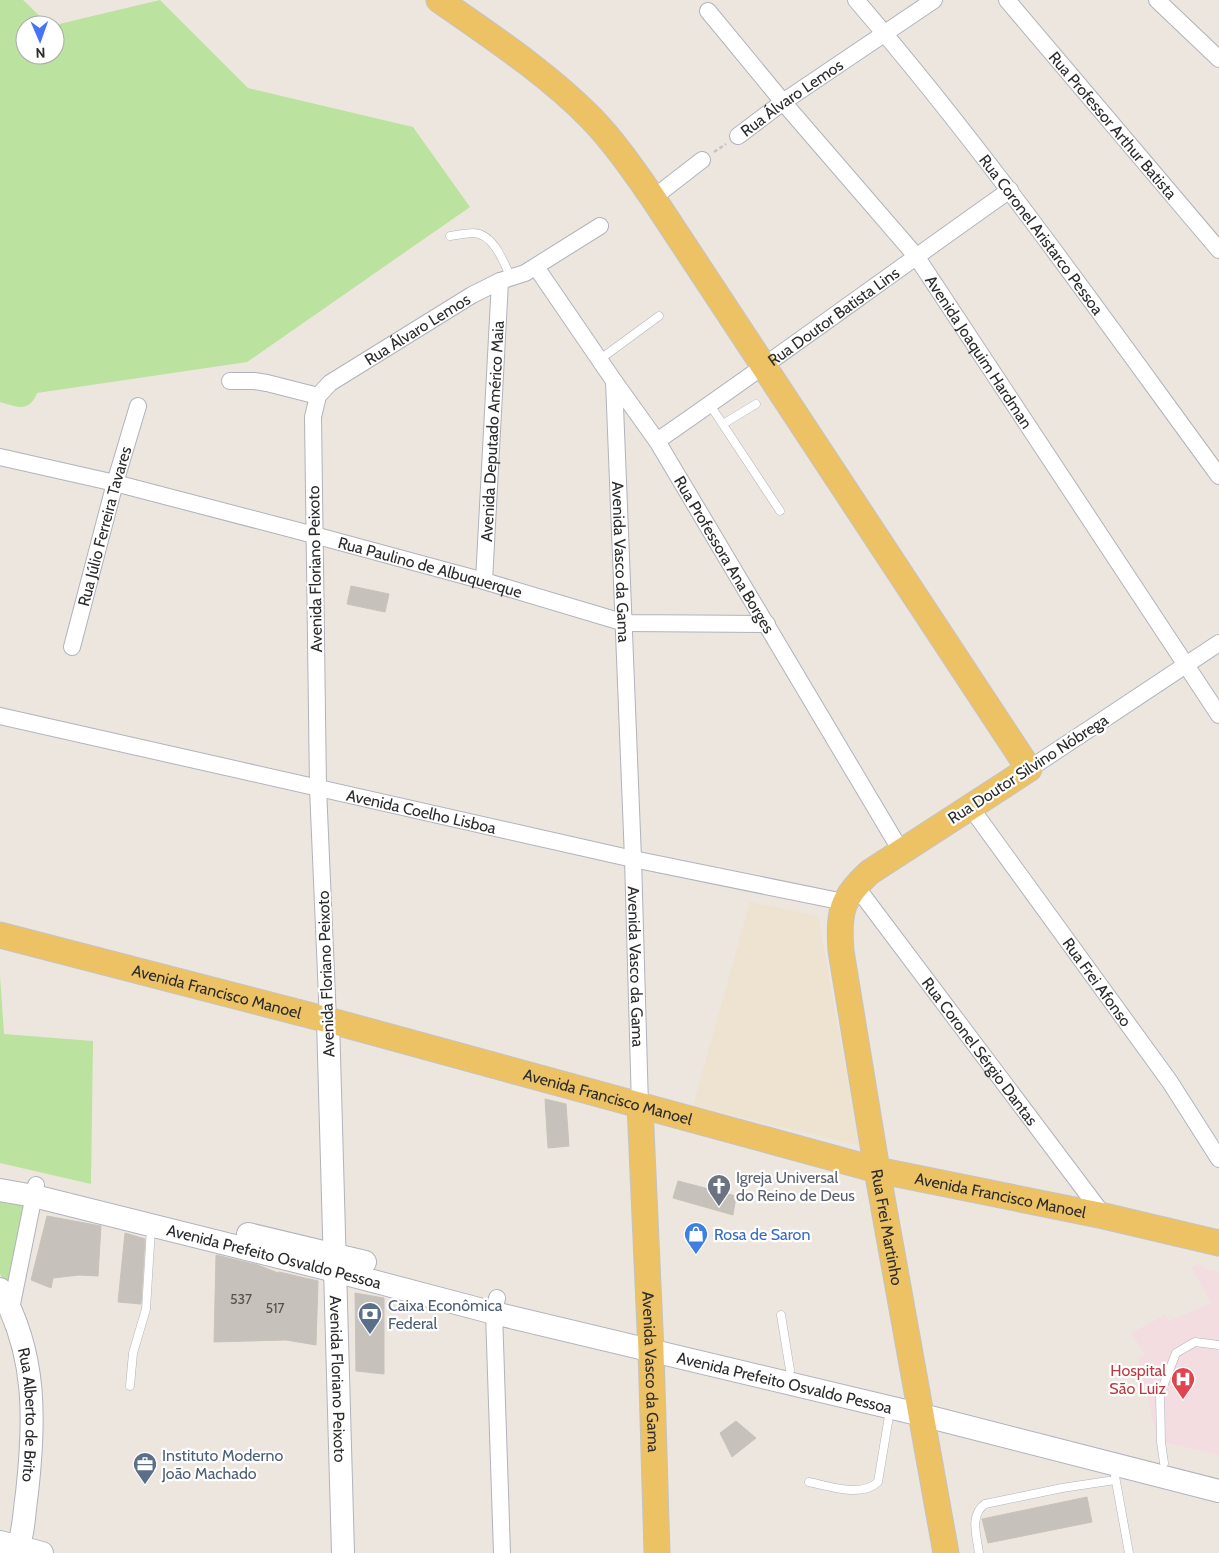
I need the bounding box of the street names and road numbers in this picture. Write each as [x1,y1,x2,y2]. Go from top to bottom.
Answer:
street label: Rua Professor Arthur Batista [1045,47,1181,203]
street label: Rua Álvaro Lemos [737,55,847,140]
street label: Rua Coronel Aristarco Pessoa [975,151,1108,318]
street label: Rua Doutor Batista Lins [764,263,903,370]
street label: Avenida Joaquim Hardman [922,271,1037,432]
street label: Rua Álvaro Lemos [361,289,474,369]
street label: Avenida Deputado Américo Maia [477,320,507,542]
street label: Rua Júlio Ferreira Tavares [74,444,135,608]
street label: Rua Professora Ana Borges [670,472,779,637]
street label: Avenida Vasco da Gama [608,481,634,643]
street label: Avenida Floriano Peixoto [304,485,326,652]
street label: Rua Paulino de Albuquerque [336,532,524,601]
street label: Rua Doutor Silvino Nóbrega [944,710,1112,828]
street label: Avenida Coelho Lisboa [345,785,498,837]
street label: Avenida Vasco da Gama [624,886,648,1048]
street label: Avenida Floriano Peixoto [314,890,338,1058]
street label: Rua Frei Afonso [1059,934,1136,1030]
street label: Avenida Francisco Manoel [130,960,304,1022]
street label: Rua Coronel Sérgio Dantas [918,973,1042,1129]
street label: Avenida Francisco Manoel [521,1064,695,1129]
street label: Rua Frei Martinho [868,1168,907,1287]
street label: Avenida Francisco Manoel [913,1168,1088,1222]
street label: Avenida Prefeito Osvaldo Pessoa [165,1220,384,1292]
street label: Avenida Vasco da Gama [639,1291,664,1453]
street label: Avenida Floriano Peixoto [326,1295,350,1463]
street label: Rua Alberto de Brito [14,1345,41,1483]
street label: Avenida Prefeito Osvaldo Pessoa [675,1347,894,1417]

